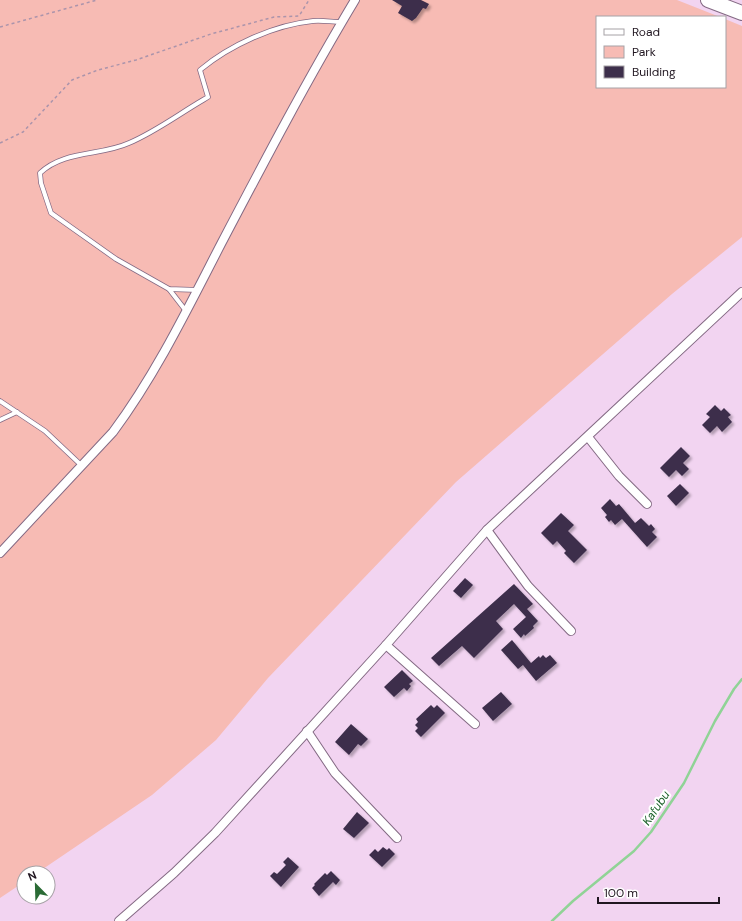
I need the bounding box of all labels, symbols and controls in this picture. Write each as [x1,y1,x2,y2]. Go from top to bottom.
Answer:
legend [596,16,726,88]
text: Road [632,24,660,40]
text: Park [632,44,656,60]
text: Building [632,64,676,80]
water label: Kafubu [639,787,674,829]
north arrow [16,865,56,905]
text: N [26,868,39,884]
scale bar [598,879,719,905]
text: 100 m [604,885,638,901]

